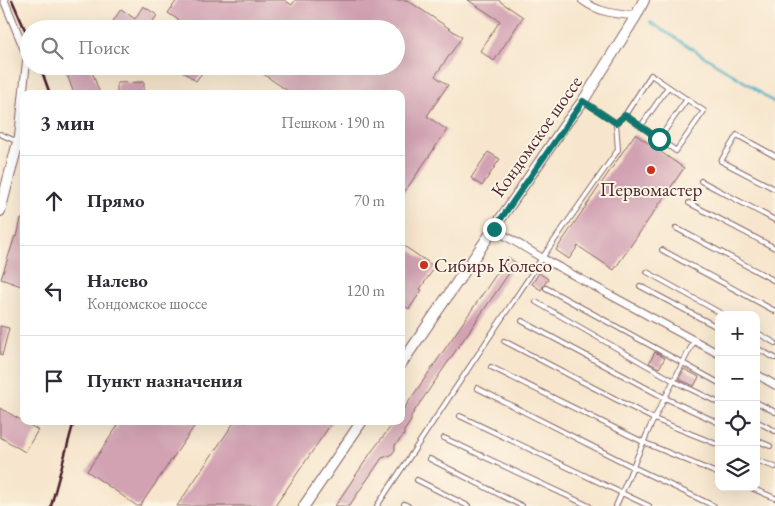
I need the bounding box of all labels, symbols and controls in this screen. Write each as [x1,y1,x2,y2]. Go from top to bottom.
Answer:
search box [20,20,405,75]
icon: search [38,34,66,62]
text: Поиск [78,35,130,60]
street label: Кондомское шоссе [485,71,588,202]
text: 3 мин [40,109,95,136]
text: Пешком · 190 m [281,112,385,133]
route start [648,128,671,151]
marker: Первомастер [645,164,657,176]
place label: Первомастер [600,177,702,202]
icon: ahead [40,187,68,215]
text: Прямо [87,188,145,213]
text: 70 m [354,190,385,211]
route end [483,218,506,241]
place label: Сибирь Колесо [434,253,552,278]
marker: Сибирь Колесо [418,259,430,271]
text: Налево [87,268,148,293]
icon: left [40,277,68,305]
text: 120 m [346,280,385,301]
text: Кондомское шоссе [87,293,207,314]
map controls [715,311,760,491]
button: + [715,311,760,356]
button: − [715,356,760,401]
icon: arrive [40,367,68,395]
text: Пункт назначения [87,368,243,393]
button: locate [715,401,760,446]
button: layers [715,446,760,491]

